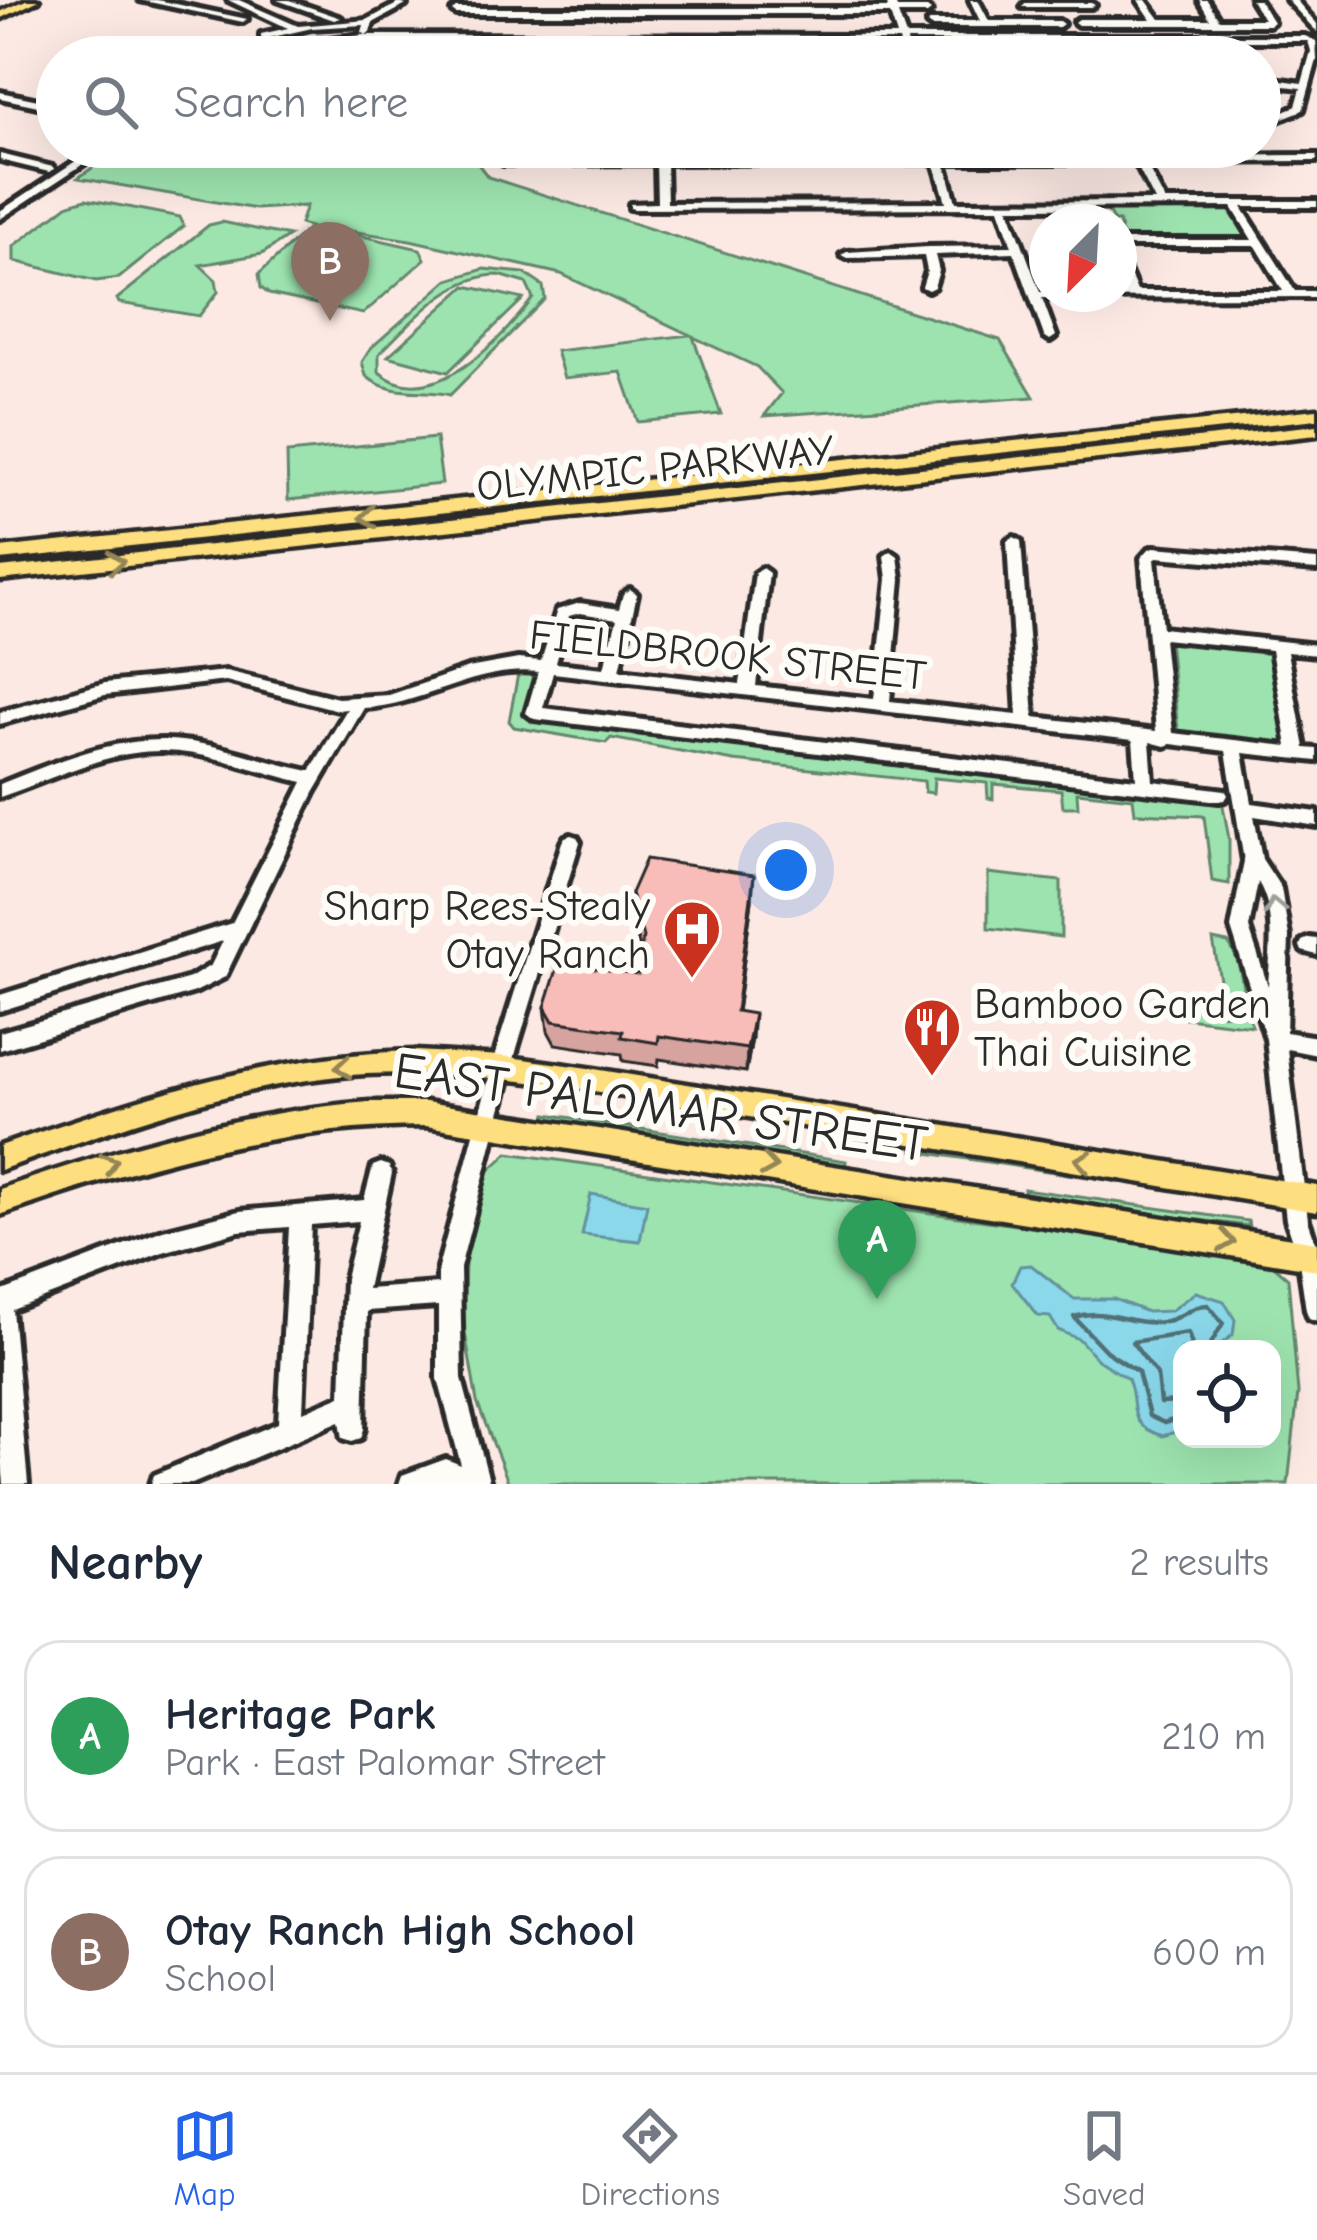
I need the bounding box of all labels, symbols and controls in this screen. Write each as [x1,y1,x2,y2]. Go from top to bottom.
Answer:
search box [36,36,1281,168]
icon: search [78,69,144,135]
text: Search here [174,76,408,128]
north arrow [1029,204,1137,312]
pin: B [291,222,369,321]
street label: OLYMPIC PARKWAY [474,425,836,512]
one-way arrow [358,504,377,529]
one-way arrow [107,550,126,575]
street label: FIELDBROOK STREET [527,610,929,701]
your location [756,840,816,900]
place label: Sharp Rees-Stealy Otay Ranch [324,882,650,979]
one-way arrow [1262,896,1288,916]
hospital icon: Sharp Rees-Stealy Otay Ranch [661,898,723,980]
place label: Bamboo Garden Thai Cuisine [974,980,1271,1077]
restaurant icon: Bamboo Garden Thai Cuisine [901,996,963,1078]
street label: EAST PALOMAR STREET [390,1041,932,1174]
one-way arrow [333,1054,352,1079]
one-way arrow [1073,1149,1093,1174]
one-way arrow [759,1152,779,1178]
one-way arrow [99,1153,120,1177]
pin: A [838,1200,916,1299]
one-way arrow [1217,1228,1237,1253]
map controls [1173,1340,1281,1448]
button: locate [1173,1340,1281,1448]
text: Nearby [48,1533,202,1592]
text: 2 results [1129,1540,1269,1585]
text: Heritage Park [165,1688,435,1740]
text: A [79,1714,101,1759]
text: 210 m [1161,1714,1266,1759]
text: Park · East Palomar Street [165,1740,605,1785]
text: Otay Ranch High School [165,1904,635,1956]
text: B [78,1930,102,1975]
text: 600 m [1152,1930,1266,1975]
text: School [165,1956,276,2001]
tab: Map [172,2103,238,2213]
tab: Directions [581,2103,720,2213]
tab: Saved [1063,2103,1145,2213]

